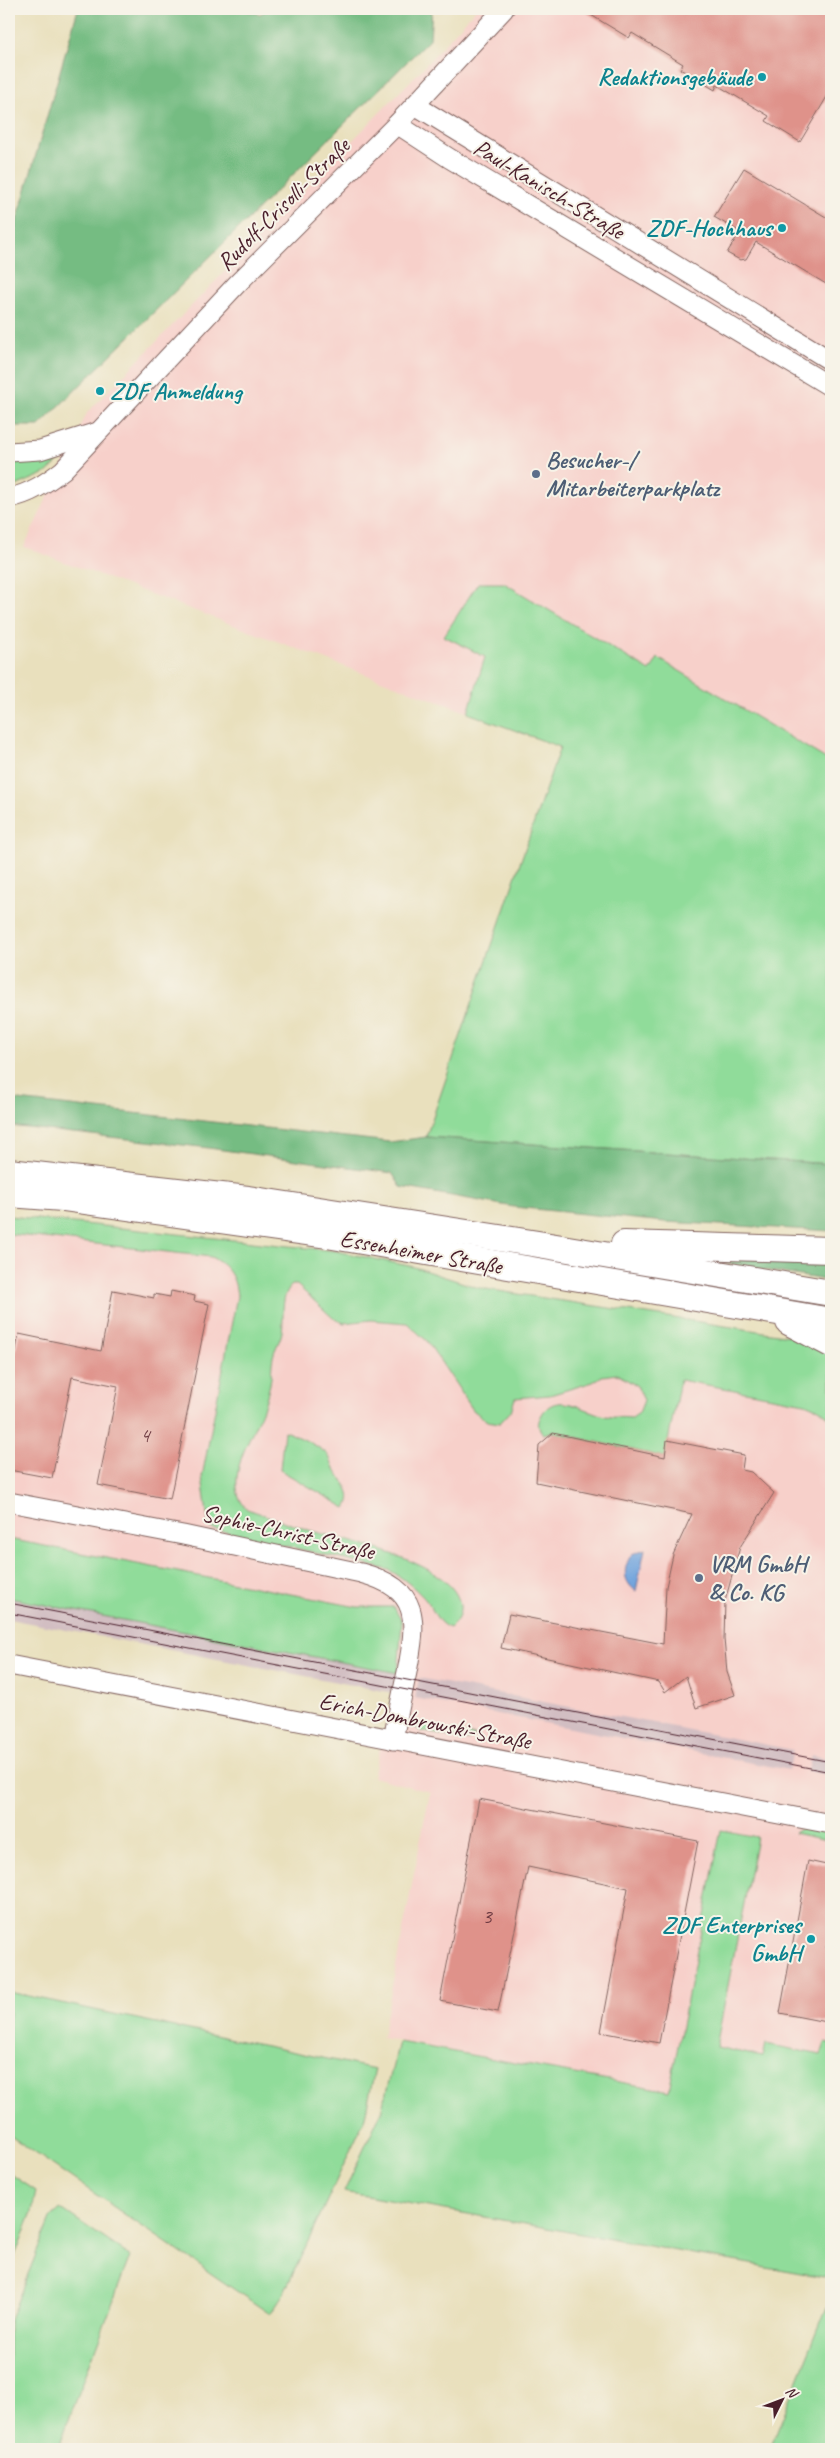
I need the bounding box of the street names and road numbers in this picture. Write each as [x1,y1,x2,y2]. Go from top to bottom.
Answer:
street label: Rudolf-Crisolli-Straße [210,130,357,277]
street label: Paul-Kanisch-Straße [468,132,632,247]
street label: Essenheimer Straße [338,1223,506,1281]
street label: Sophie-Christ-Straße [199,1498,379,1567]
street label: Erich-Dombrowski-Straße [317,1686,535,1757]

